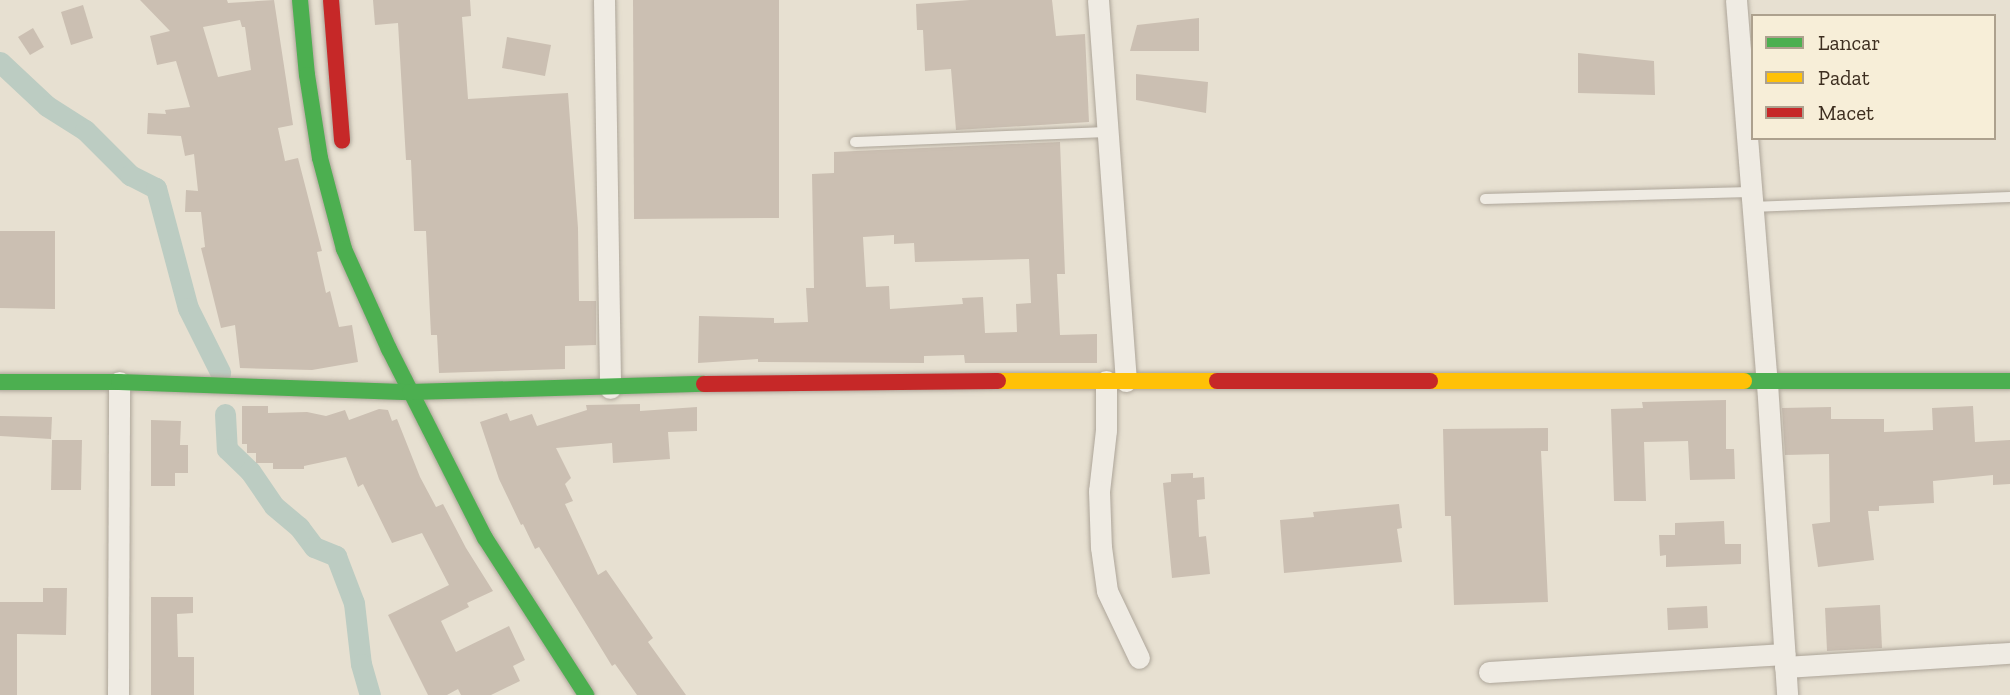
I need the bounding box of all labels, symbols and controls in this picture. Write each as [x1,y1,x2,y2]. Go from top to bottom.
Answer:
legend [1751,14,1996,140]
text: Lancar [1818,30,1880,55]
text: Padat [1818,65,1870,90]
text: Macet [1818,100,1874,125]

